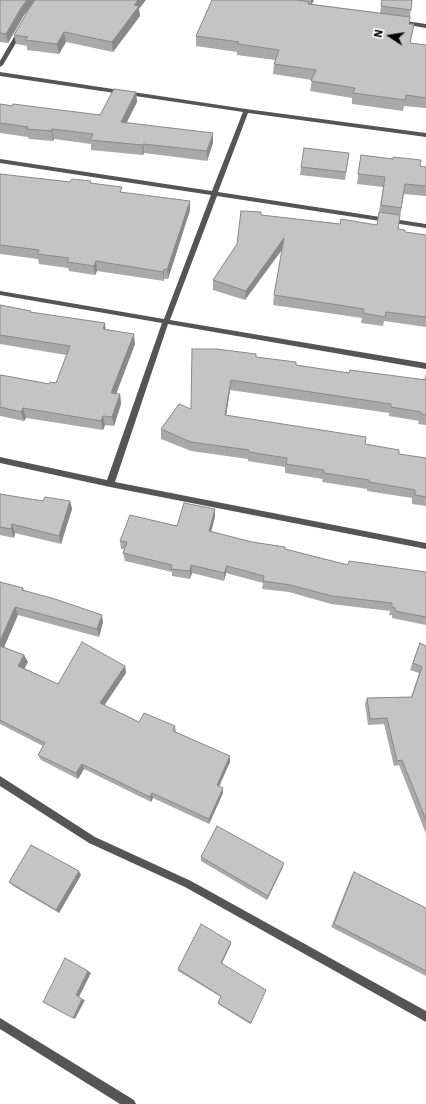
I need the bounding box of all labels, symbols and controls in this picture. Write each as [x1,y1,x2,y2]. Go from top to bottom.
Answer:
north arrow [370,16,410,56]
text: N [371,28,386,39]

